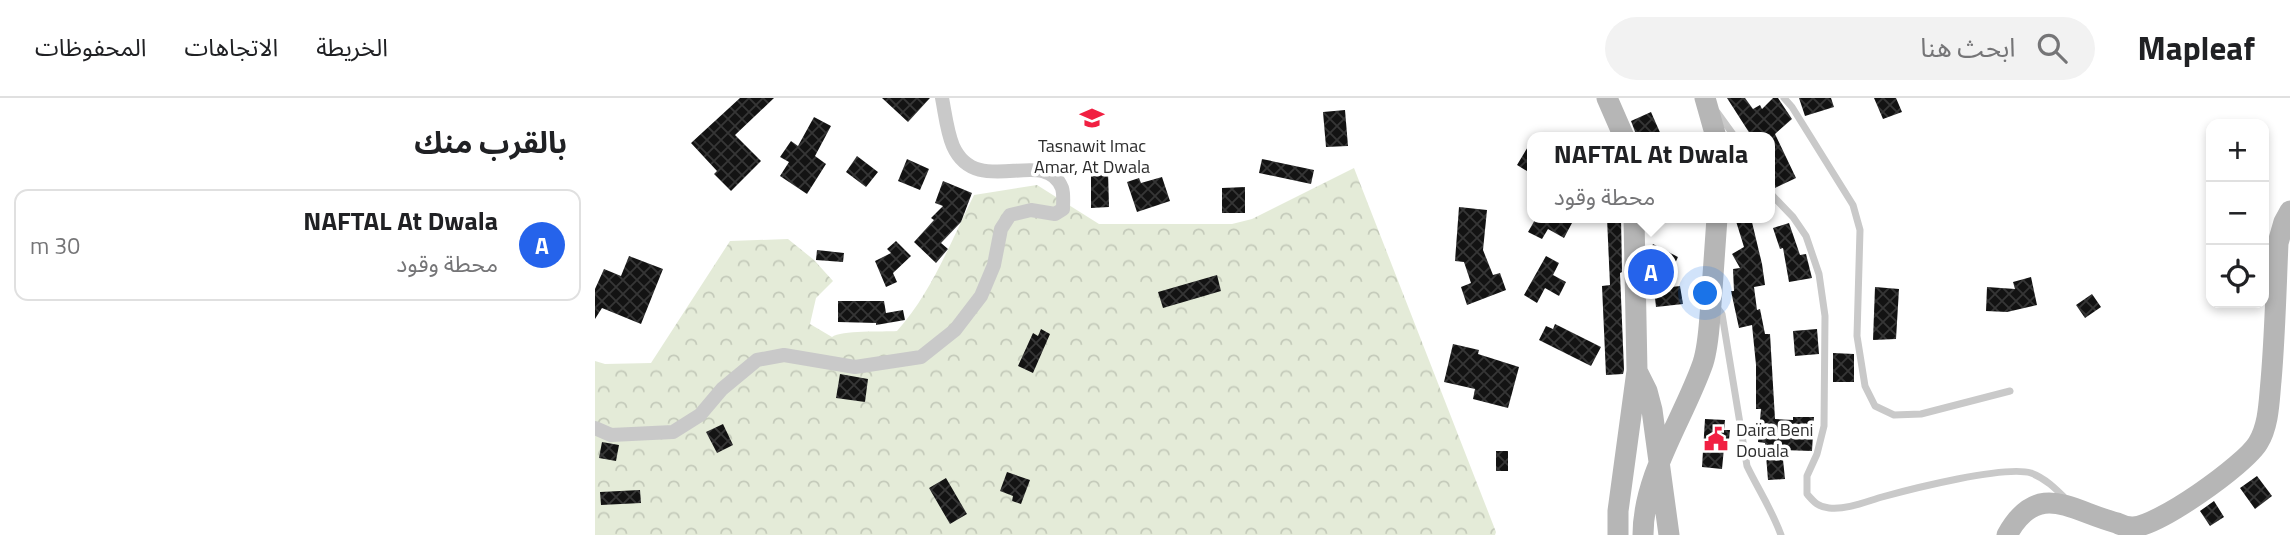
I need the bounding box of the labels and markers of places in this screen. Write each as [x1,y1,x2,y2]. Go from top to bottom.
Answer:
school or university icon: Tasnawit Imac Amar, At Dwala [1078,104,1106,132]
place label: Tasnawit Imac Amar, At Dwala [1034,132,1150,180]
pin: A [1628,246,1674,298]
place label: Daïra Beni Douala [1736,416,1814,464]
public building icon: Daïra Beni Douala [1702,425,1730,453]

